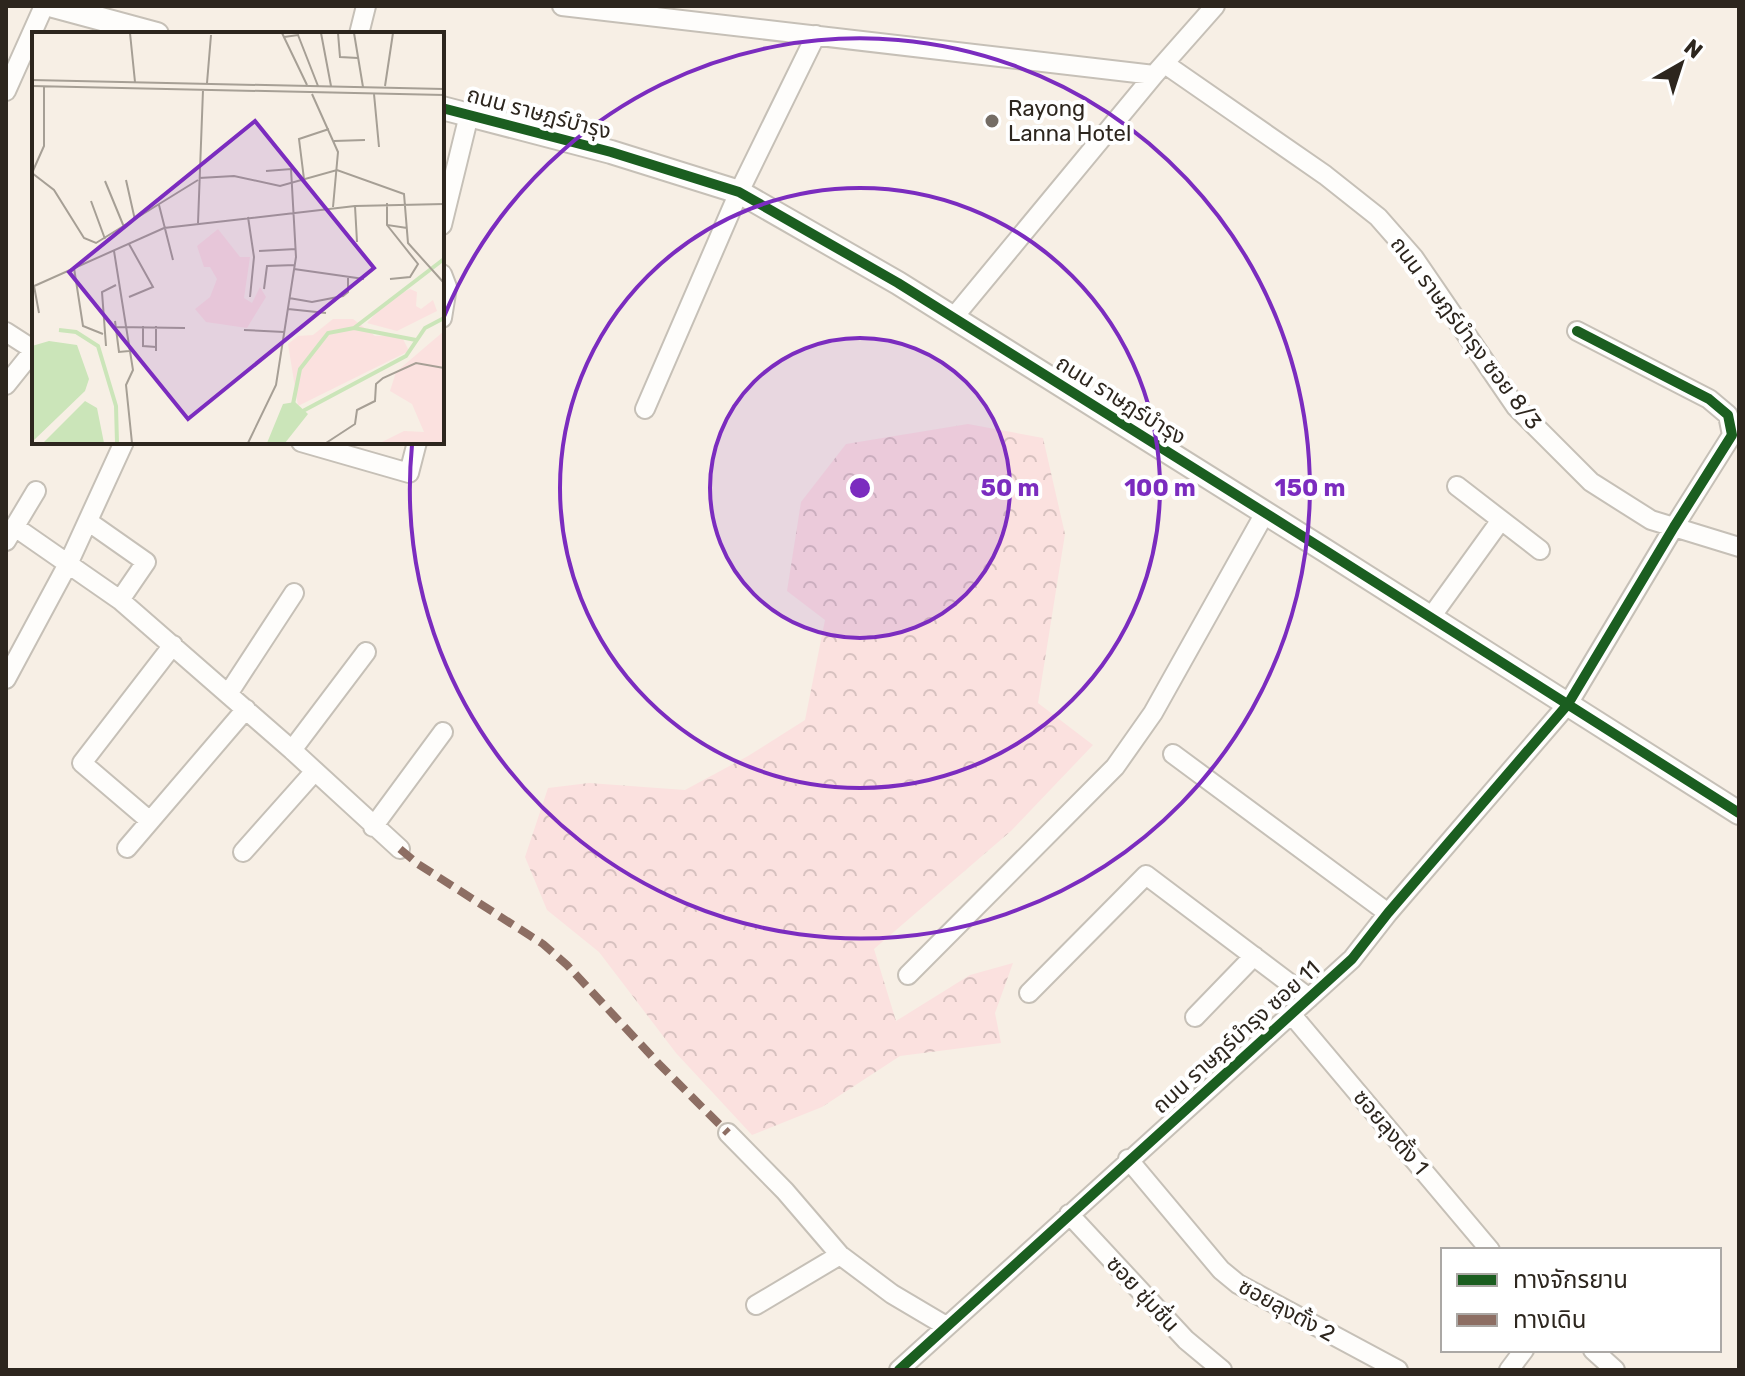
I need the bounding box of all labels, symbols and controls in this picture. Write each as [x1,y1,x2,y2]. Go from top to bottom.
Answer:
north arrow [1641,24,1721,104]
inset map [32,32,444,444]
text: N [1679,33,1708,64]
street label: ถนน ราษฎร์บำรุง [464,81,614,145]
place label: Rayong Lanna Hotel [1008,95,1131,147]
marker: Rayong Lanna Hotel [983,112,1001,130]
street label: ถนน ราษฎร์บำรุง ซอย 8/3 [1385,231,1547,435]
street label: ถนน ราษฎร์บำรุง [1051,349,1191,451]
centre of rings [846,474,874,502]
text: 50 m [981,474,1039,502]
text: 100 m [1124,474,1196,502]
text: 150 m [1275,474,1345,502]
street label: ถนน ราษฎร์บำรุง ซอย 11 [1147,955,1325,1119]
street label: ซอยลุงตั้ง 1 [1348,1083,1435,1180]
legend [1441,1248,1721,1352]
street label: ซอย ชุ่มชื่น [1101,1249,1187,1338]
text: ทางจักรยาน [1513,1266,1628,1294]
street label: ซอยลุงตั้ง 2 [1234,1272,1340,1348]
text: ทางเดิน [1513,1306,1587,1334]

